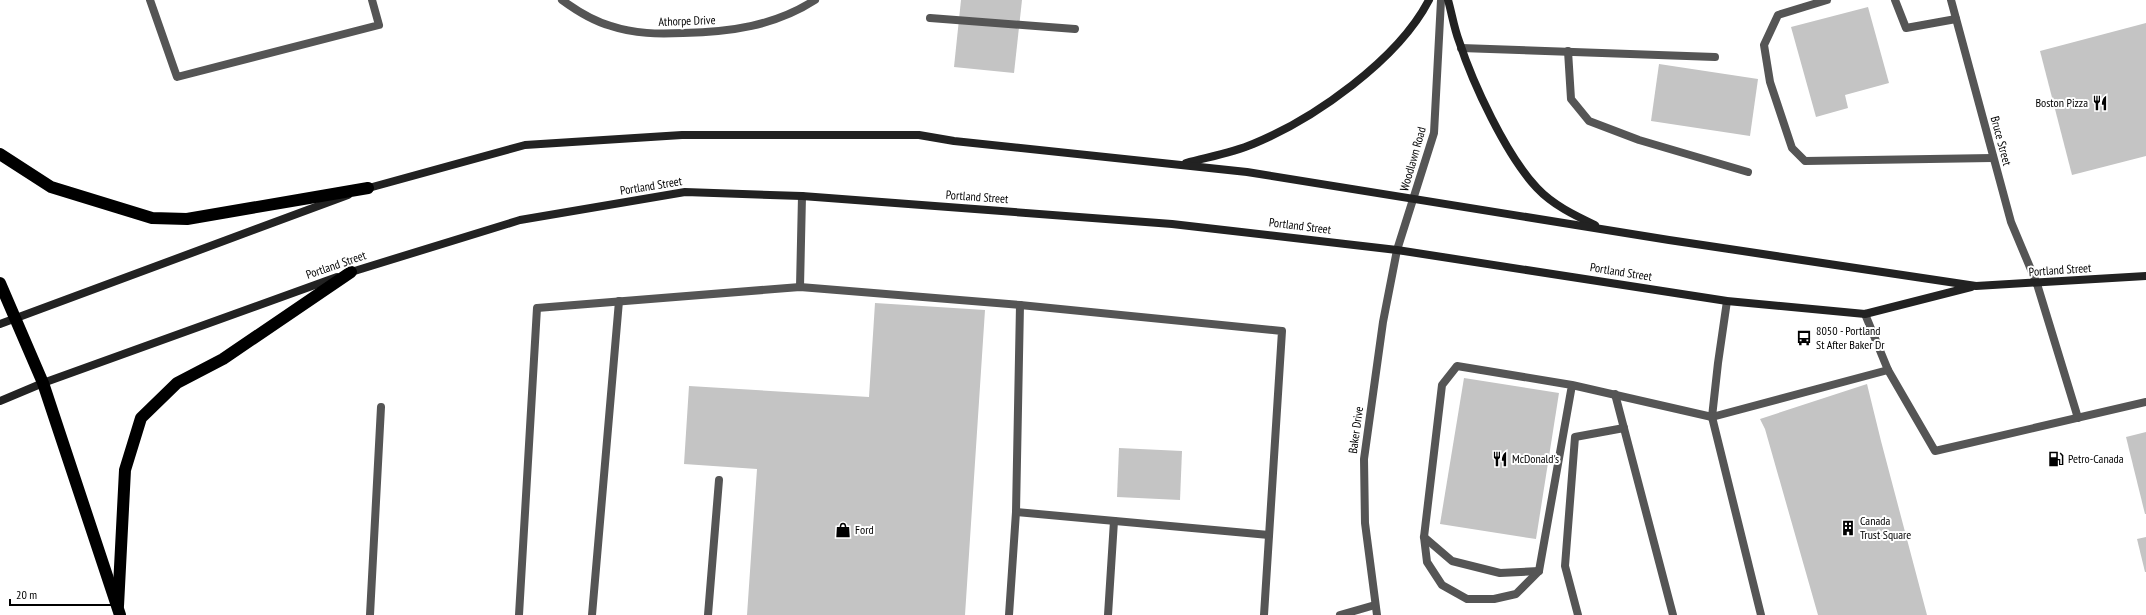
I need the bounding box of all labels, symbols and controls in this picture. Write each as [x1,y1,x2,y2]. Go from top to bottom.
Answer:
street label: Athorpe Drive [658,12,716,29]
restaurant icon: Boston Pizza [2091,94,2109,112]
place label: Boston Pizza [2035,95,2088,110]
street label: Bruce Street [1988,115,2015,168]
street label: Woodlawn Road [1396,125,1429,193]
street label: Portland Street [619,173,684,198]
street label: Portland Street [945,187,1009,206]
street label: Portland Street [1268,214,1333,237]
street label: Portland Street [304,247,369,282]
street label: Portland Street [1589,259,1654,284]
street label: Portland Street [2028,260,2092,279]
place label: 8050 - Portland St After Baker Dr [1816,323,1885,352]
bus stop icon: 8050 - Portland St After Baker Dr [1795,329,1813,347]
street label: Baker Drive [1345,405,1366,455]
restaurant icon: McDonald's [1491,450,1509,468]
fuel station icon: Petro-Canada [2047,450,2065,468]
place label: McDonald's [1512,451,1559,466]
place label: Petro-Canada [2068,451,2124,466]
place label: Canada Trust Square [1860,513,1911,542]
building icon: Canada Trust Square [1839,519,1857,537]
shop icon: Ford [834,521,852,539]
place label: Ford [855,522,874,537]
scale bar [10,581,111,607]
text: 20 m [16,587,37,602]

